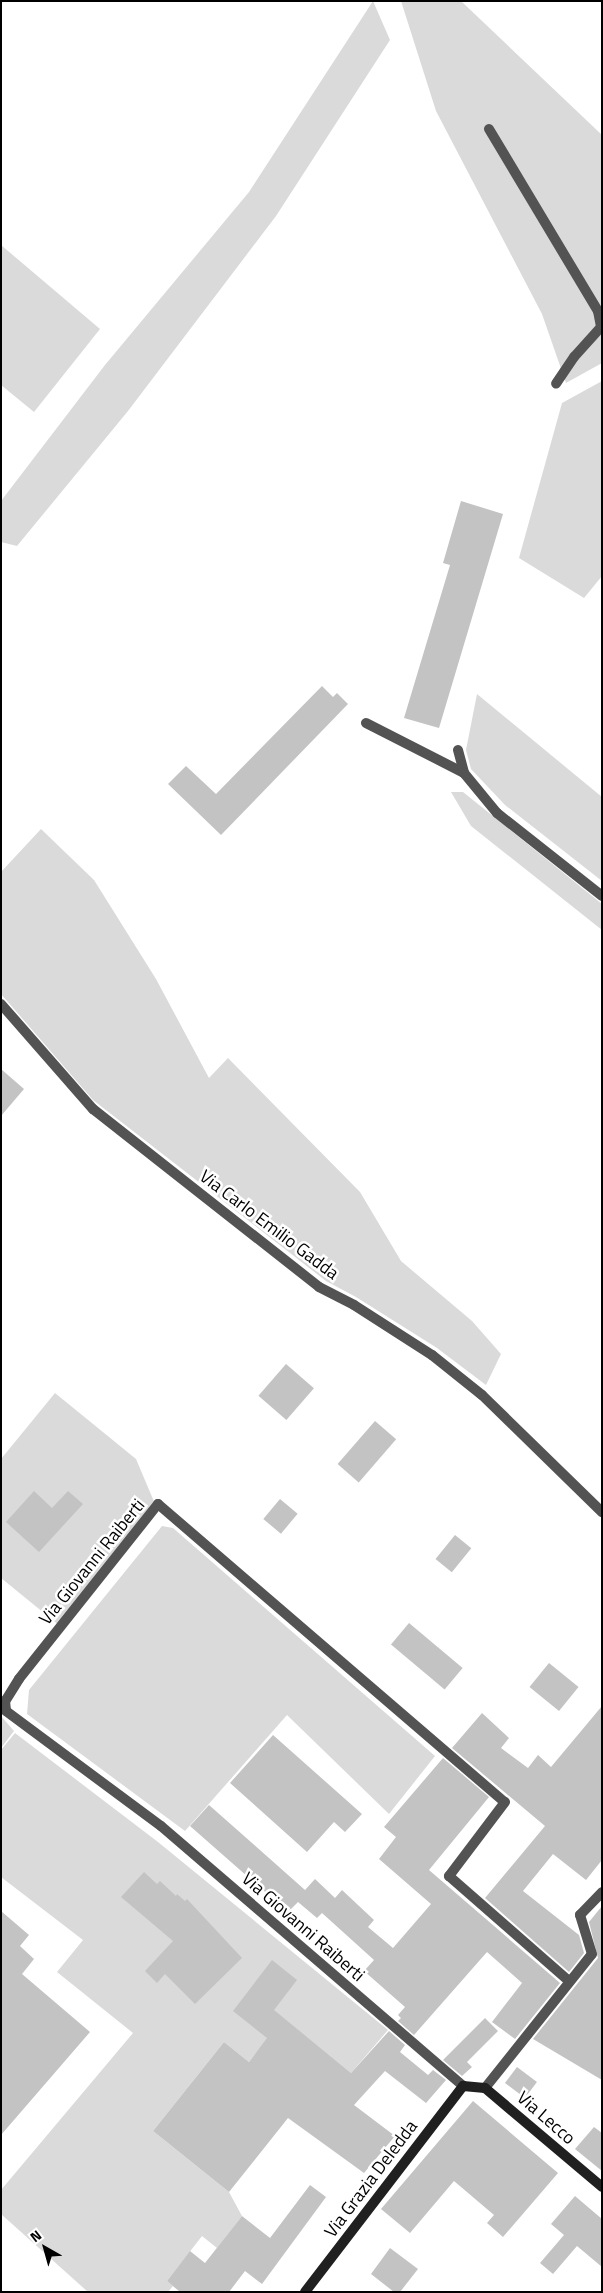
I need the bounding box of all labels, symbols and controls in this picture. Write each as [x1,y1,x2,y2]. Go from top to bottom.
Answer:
street label: Via Carlo Emilio Gadda [195,1166,343,1284]
street label: Via Giovanni Raiberti [35,1495,149,1629]
street label: Via Giovanni Raiberti [237,1868,369,1986]
street label: Via Lecco [512,2087,580,2149]
street label: Via Grazia Deledda [320,2116,422,2242]
north arrow [20,2223,70,2273]
text: N [25,2225,46,2247]

